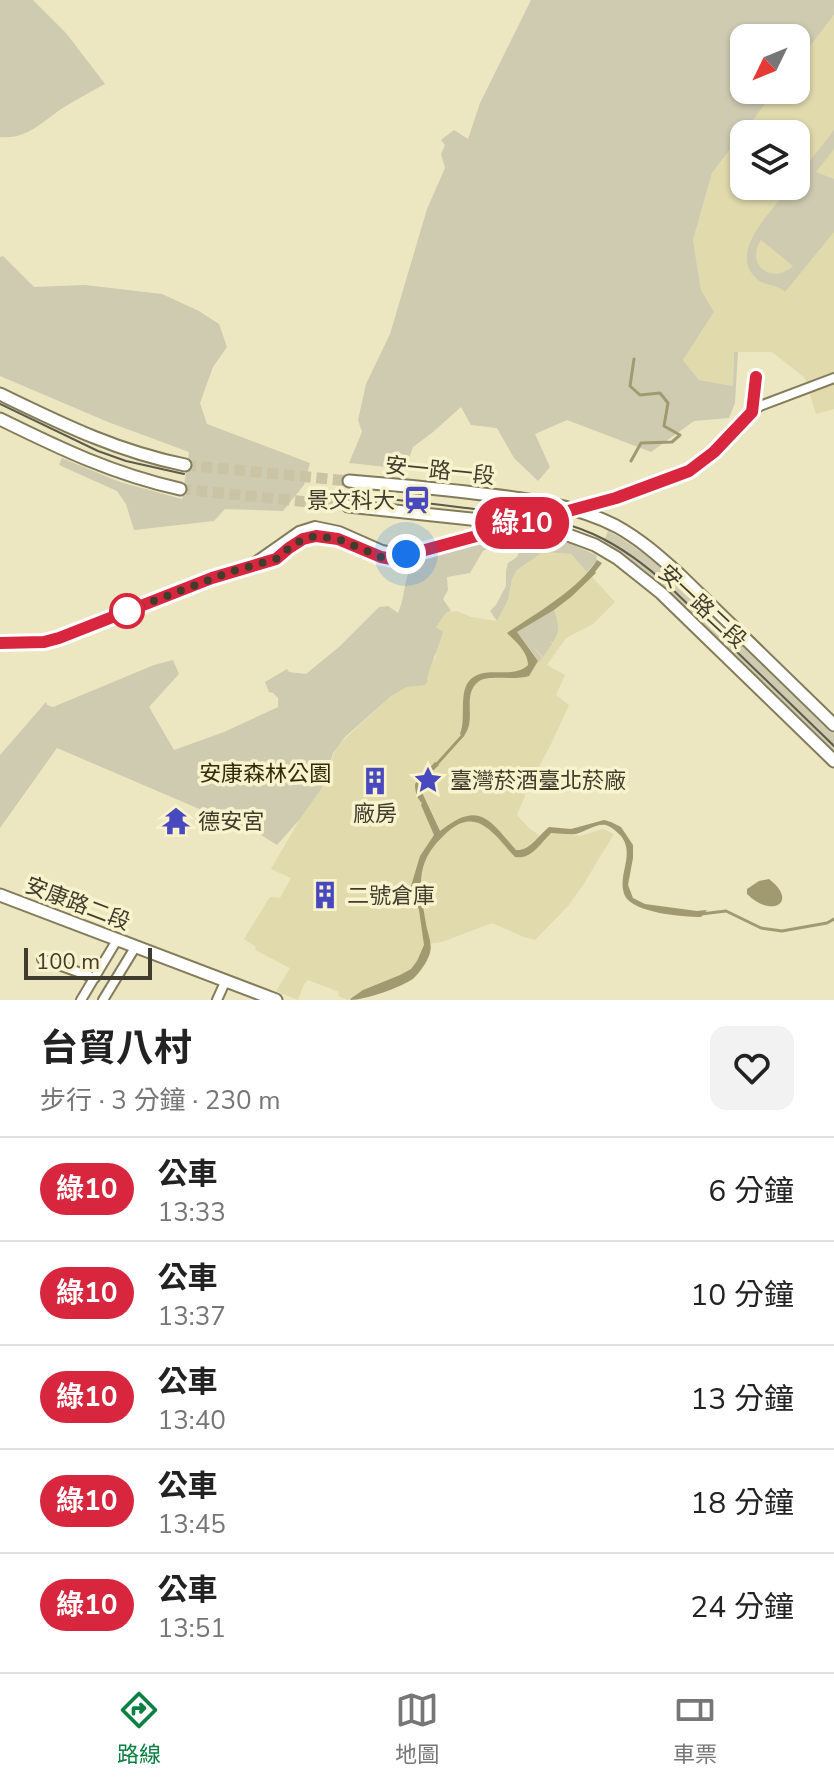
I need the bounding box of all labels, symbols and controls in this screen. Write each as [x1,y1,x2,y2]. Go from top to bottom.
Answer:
north arrow [730,24,810,104]
map controls [730,24,810,200]
button: layers [730,120,810,200]
street label: 安一路一段 [384,450,496,492]
station icon: 景文科大 [402,485,432,515]
place label: 景文科大 [307,486,395,516]
line badge: 綠10 [476,497,568,549]
text: 綠10 [491,504,553,542]
your location [386,534,426,574]
street label: 安一路二段 [652,558,753,655]
unlabelled marker [110,594,144,628]
park label: 安康森林公園 [199,759,331,789]
place icon: 臺灣菸酒臺北菸廠 [413,765,443,795]
building icon: 廠房 [360,766,390,796]
place label: 臺灣菸酒臺北菸廠 [450,766,626,796]
place label: 廠房 [353,799,397,829]
temple icon: 德安宮 [161,806,191,836]
place label: 德安宮 [198,807,264,837]
street label: 安康路二段 [21,870,134,938]
building icon: 二號倉庫 [310,880,340,910]
place label: 二號倉庫 [347,881,435,911]
scale bar [24,944,152,980]
text: 100 m [36,947,100,977]
text: 台貿八村 [40,1023,192,1074]
button: heart [710,1026,794,1110]
text: 步行 · 3 分鐘 · 230 m [40,1083,281,1118]
text: 公車 [158,1154,218,1195]
text: 綠10 [56,1170,118,1208]
text: 6 分鐘 [708,1171,794,1212]
text: 13:33 [158,1195,226,1230]
text: 公車 [158,1258,218,1299]
text: 綠10 [56,1274,118,1312]
text: 10 分鐘 [690,1275,794,1316]
text: 13:37 [158,1299,226,1334]
text: 公車 [158,1362,218,1403]
text: 綠10 [56,1378,118,1416]
text: 13 分鐘 [690,1379,794,1420]
text: 13:40 [158,1403,226,1438]
text: 公車 [158,1466,218,1507]
text: 綠10 [56,1482,118,1520]
text: 18 分鐘 [690,1483,794,1524]
text: 13:45 [158,1507,226,1542]
text: 公車 [158,1570,218,1611]
text: 綠10 [56,1586,118,1624]
text: 24 分鐘 [690,1587,794,1628]
text: 13:51 [158,1611,226,1646]
tab: 路線 [117,1688,161,1770]
tab: 地圖 [395,1688,439,1770]
tab: 車票 [673,1688,717,1770]

